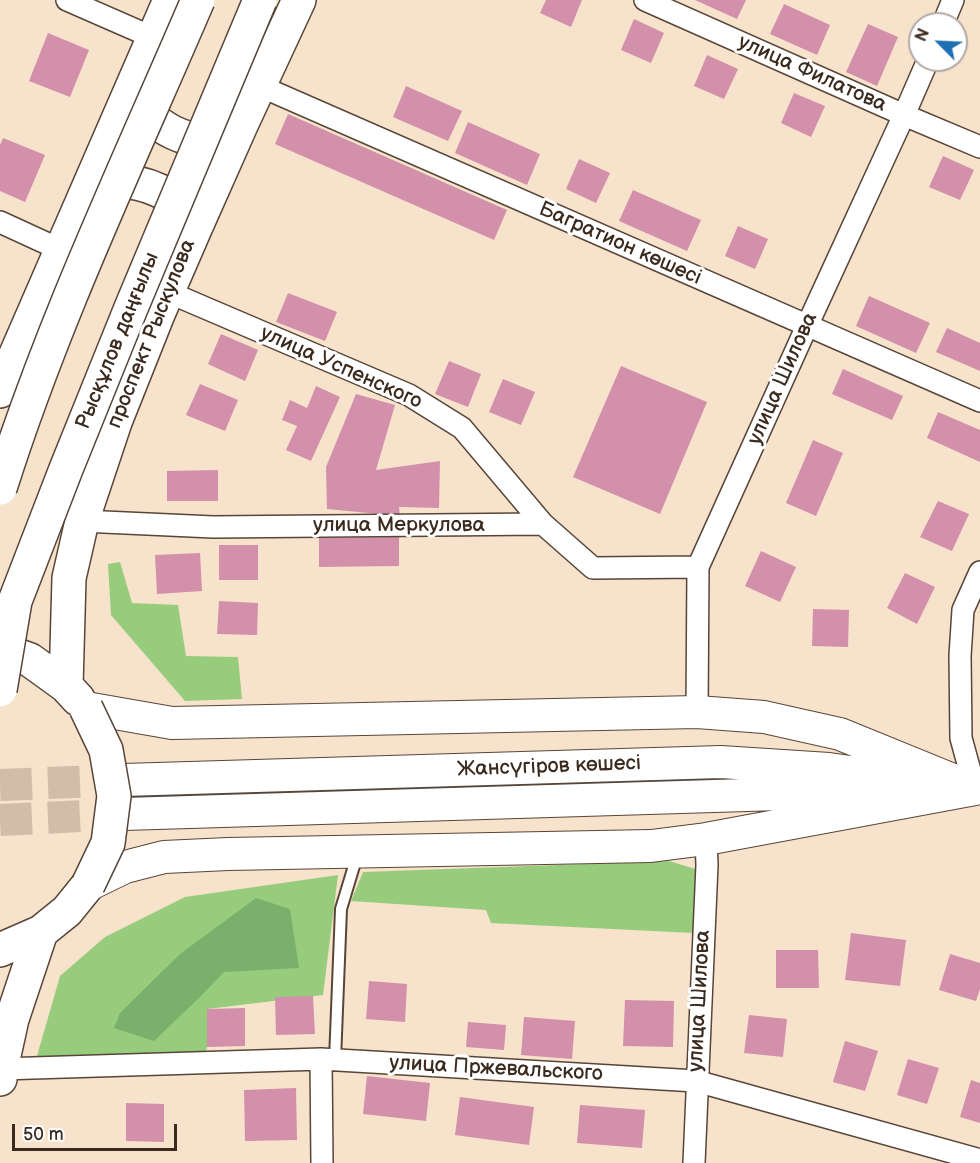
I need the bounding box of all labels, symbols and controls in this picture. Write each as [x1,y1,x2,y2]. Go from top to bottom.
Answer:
north arrow [908,12,968,72]
text: N [912,26,934,45]
street label: улица Филатова [734,30,890,118]
street label: Багратион көшесі [535,197,705,291]
street label: проспект Рыскулова [103,236,201,432]
street label: Рысқұлов даңғылы [71,249,165,433]
street label: улица Шилова [743,309,823,449]
street label: улица Успенского [256,321,426,415]
street label: улица Меркулова [313,513,485,539]
street label: Жансүгіров көшесі [457,751,641,783]
street label: улица Шилова [684,929,716,1073]
street label: улица Пржевальского [389,1051,603,1087]
scale bar [15,1112,180,1150]
text: 50 m [23,1124,64,1145]

